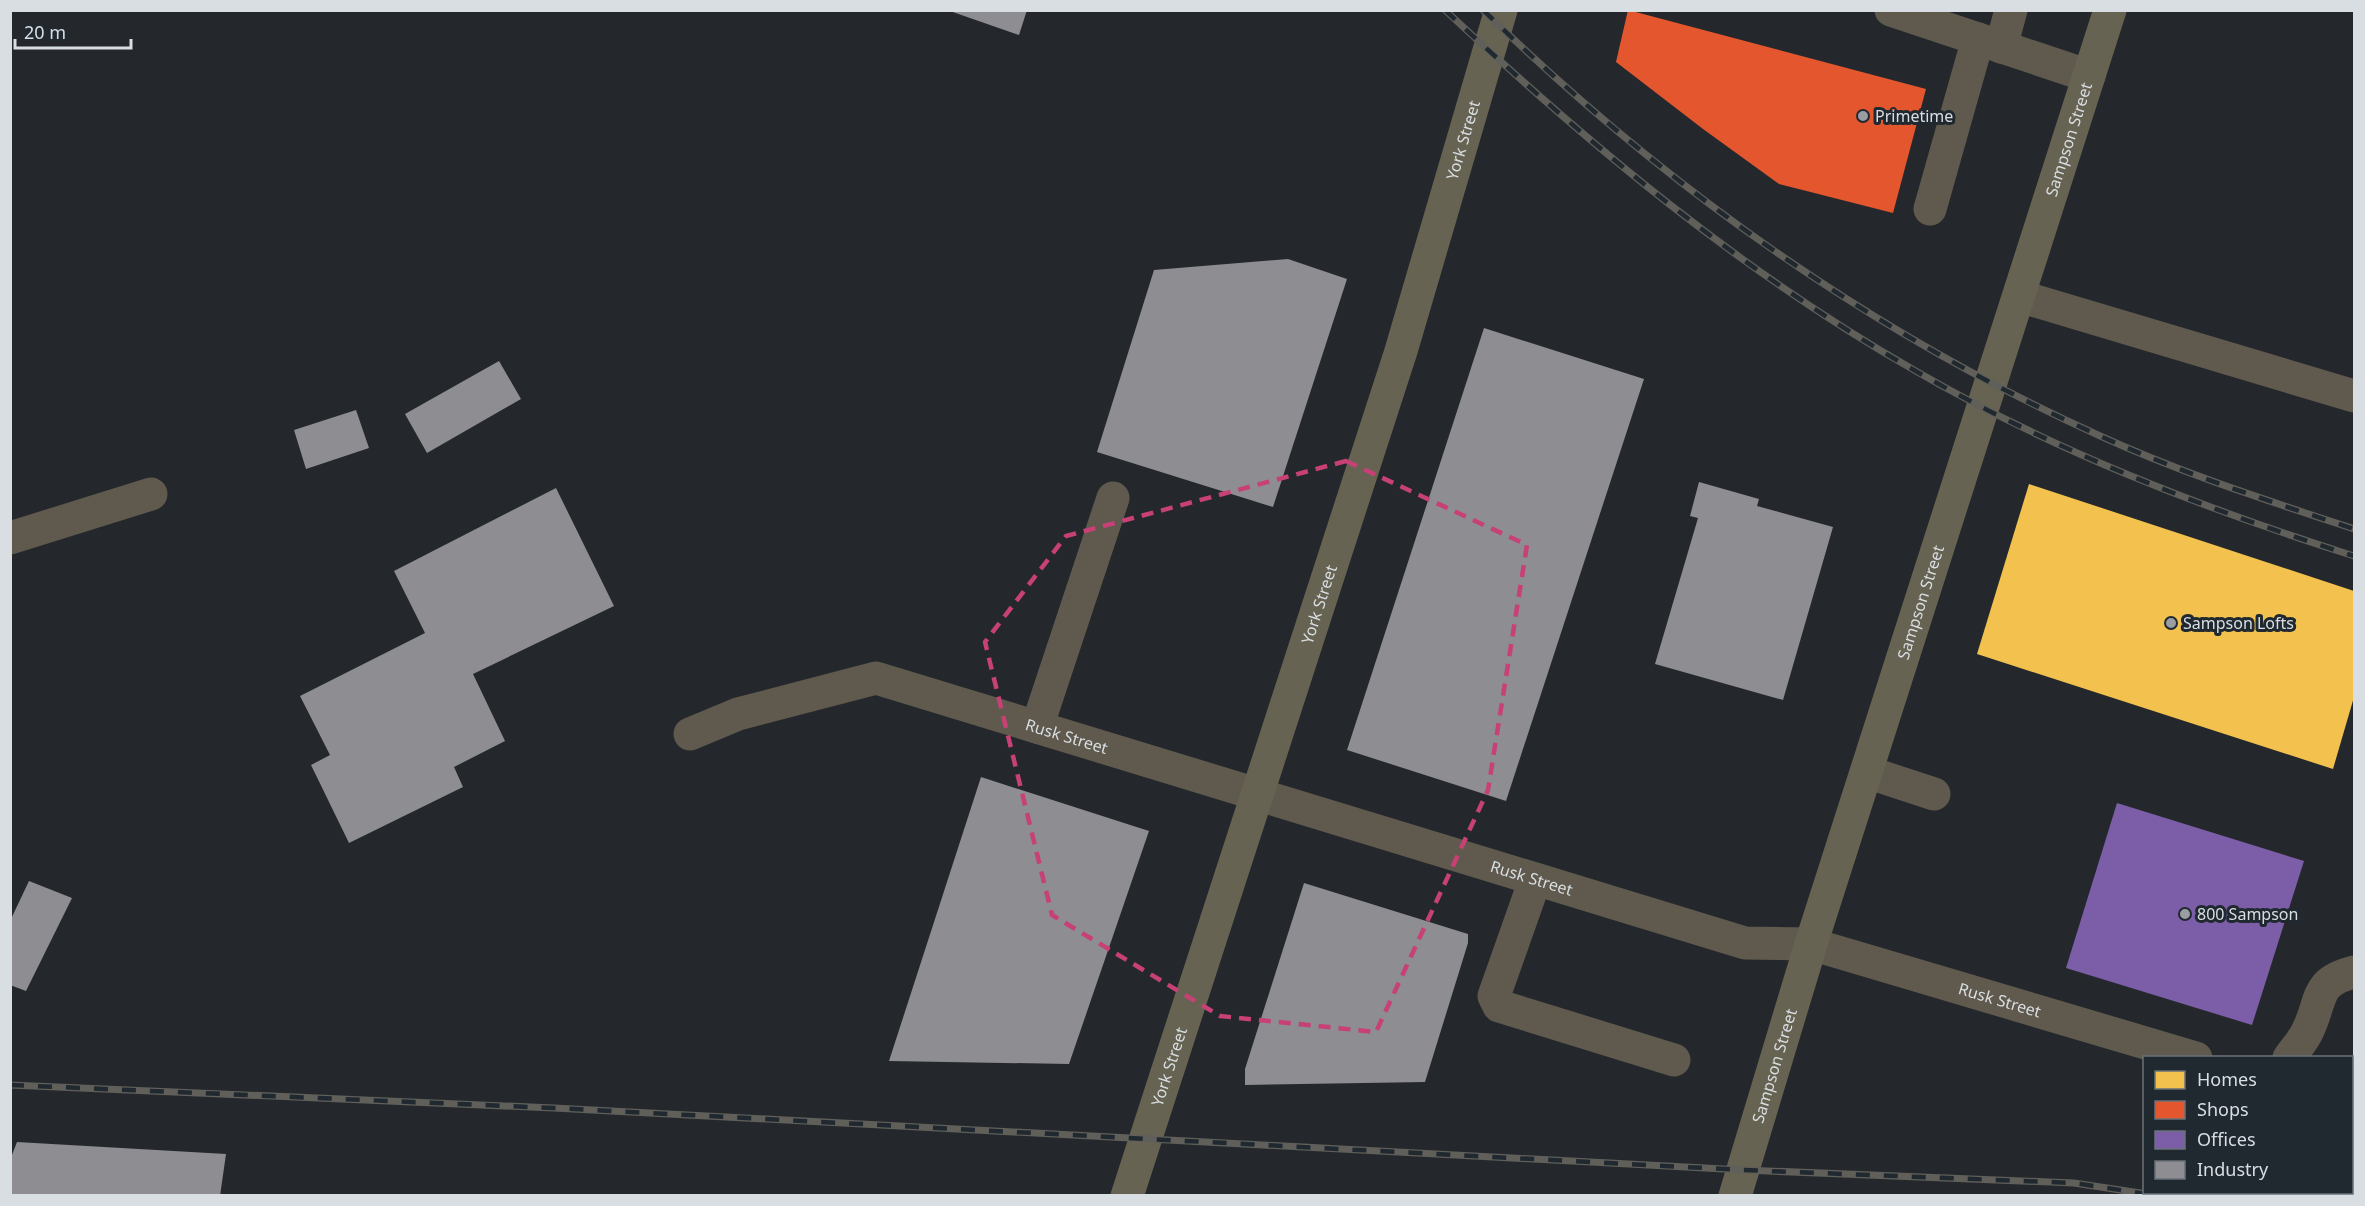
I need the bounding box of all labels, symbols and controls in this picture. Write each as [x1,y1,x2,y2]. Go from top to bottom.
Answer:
scale bar [15,12,130,50]
text: 20 m [24,20,66,44]
street label: Sampson Street [2040,79,2097,199]
street label: York Street [1441,98,1485,183]
place label: Primetime [1875,105,1953,127]
marker: Primetime [1856,109,1870,123]
street label: Sampson Street [1892,542,1949,662]
street label: York Street [1296,562,1342,647]
place label: Sampson Lofts [2183,612,2294,634]
marker: Sampson Lofts [2164,616,2178,630]
street label: Rusk Street [1023,713,1111,759]
street label: Rusk Street [1488,855,1576,901]
place label: 800 Sampson [2197,903,2298,925]
marker: 800 Sampson [2178,907,2192,921]
street label: Rusk Street [1956,977,2044,1023]
street label: Sampson Street [1747,1006,1802,1126]
street label: York Street [1146,1024,1192,1109]
legend [2143,1056,2353,1194]
text: Homes [2197,1067,2257,1091]
text: Shops [2197,1097,2249,1121]
text: Offices [2197,1127,2256,1151]
text: Industry [2197,1157,2269,1181]

